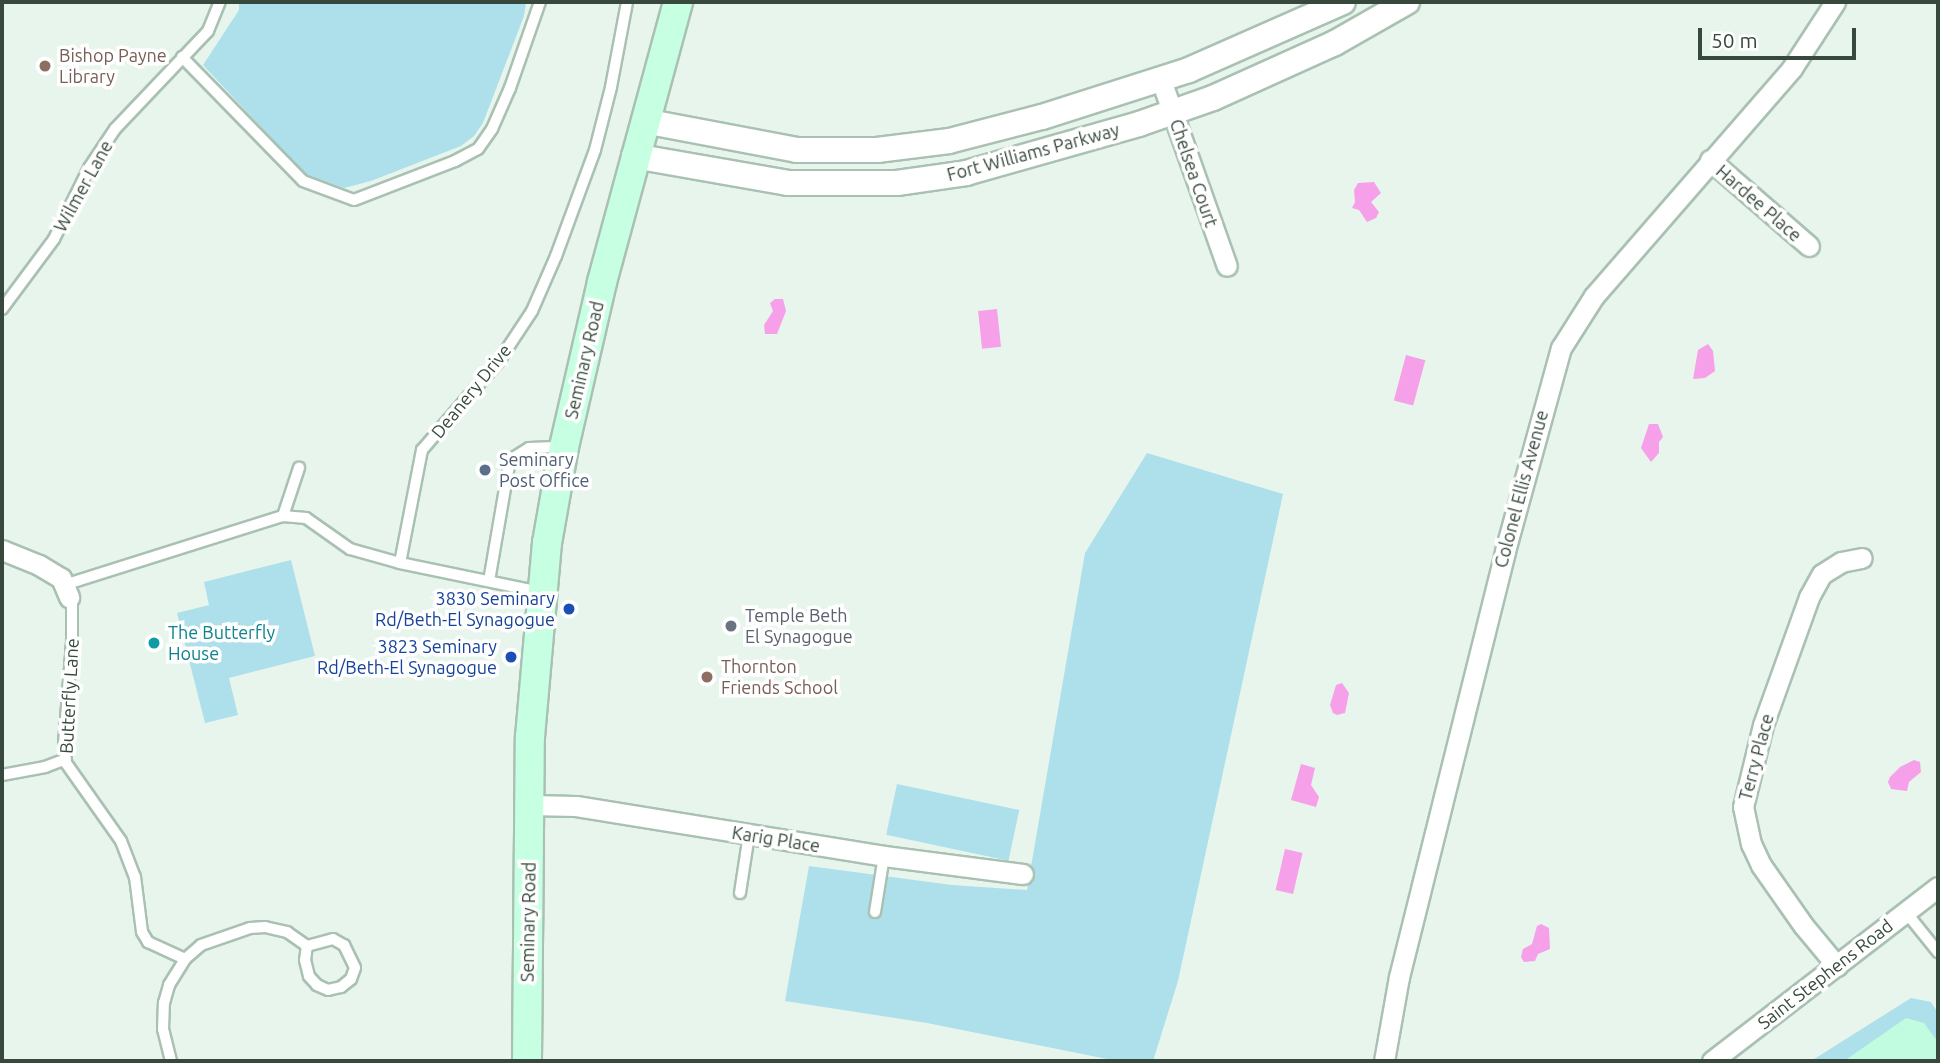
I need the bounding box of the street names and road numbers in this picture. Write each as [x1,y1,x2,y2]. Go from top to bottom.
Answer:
street label: Chelsea Court [1165,116,1223,230]
street label: Fort Williams Parkway [944,119,1122,185]
street label: Wilmer Lane [49,137,117,235]
street label: Hardee Place [1712,160,1806,246]
street label: Seminary Road [560,299,608,421]
street label: Deanery Drive [427,340,515,442]
street label: Colonel Ellis Avenue [1490,408,1552,570]
street label: Butterfly Lane [55,638,83,754]
street label: Terry Place [1734,711,1778,803]
street label: Karig Place [730,821,822,857]
street label: Seminary Road [516,862,540,982]
street label: Saint Stephens Road [1753,915,1897,1033]

